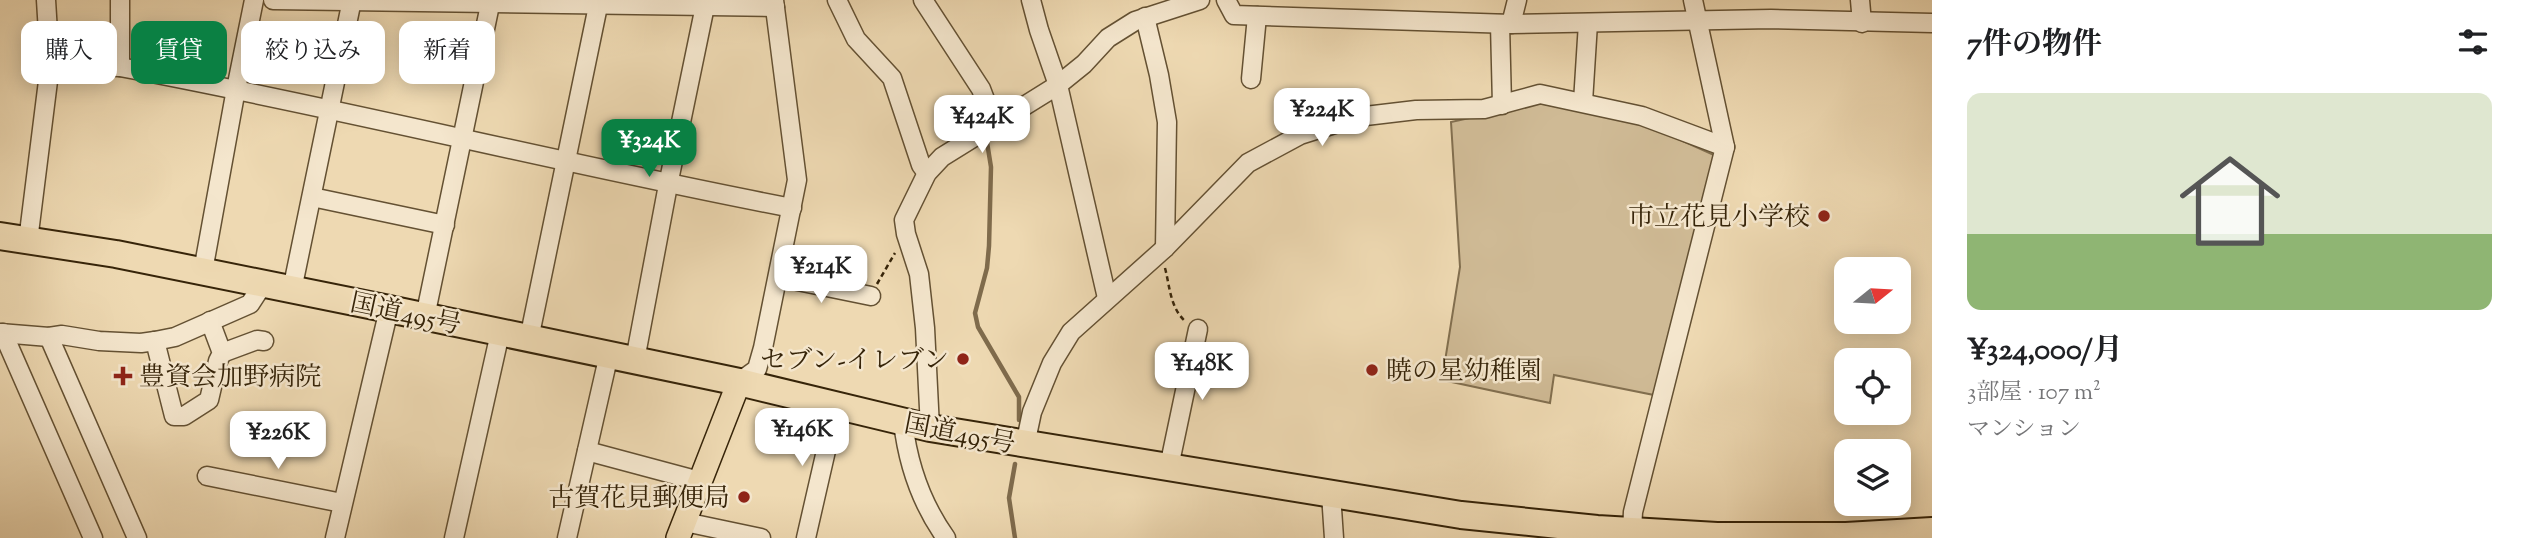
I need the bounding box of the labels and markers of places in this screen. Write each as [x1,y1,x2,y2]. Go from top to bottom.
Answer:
pin: ¥224K [1273,88,1371,148]
pin: ¥424K [933,96,1031,155]
pin: ¥324K [600,120,698,179]
place label: 市立花見小学校 [1628,200,1810,237]
marker: 市立花見小学校 [1816,208,1832,224]
pin: ¥214K [772,246,870,305]
pin: ¥148K [1153,342,1251,402]
place label: セブン-イレブン [760,343,949,380]
marker: セブン-イレブン [955,351,971,367]
place label: 暁の星幼稚園 [1386,354,1542,391]
place label: 豊資会加野病院 [139,360,321,397]
marker: 暁の星幼稚園 [1364,362,1380,378]
marker: 豊資会加野病院 [113,366,133,386]
pin: ¥146K [753,408,851,468]
pin: ¥226K [229,412,327,471]
place label: 古賀花見郵便局 [548,481,730,518]
marker: 古賀花見郵便局 [736,489,752,505]

